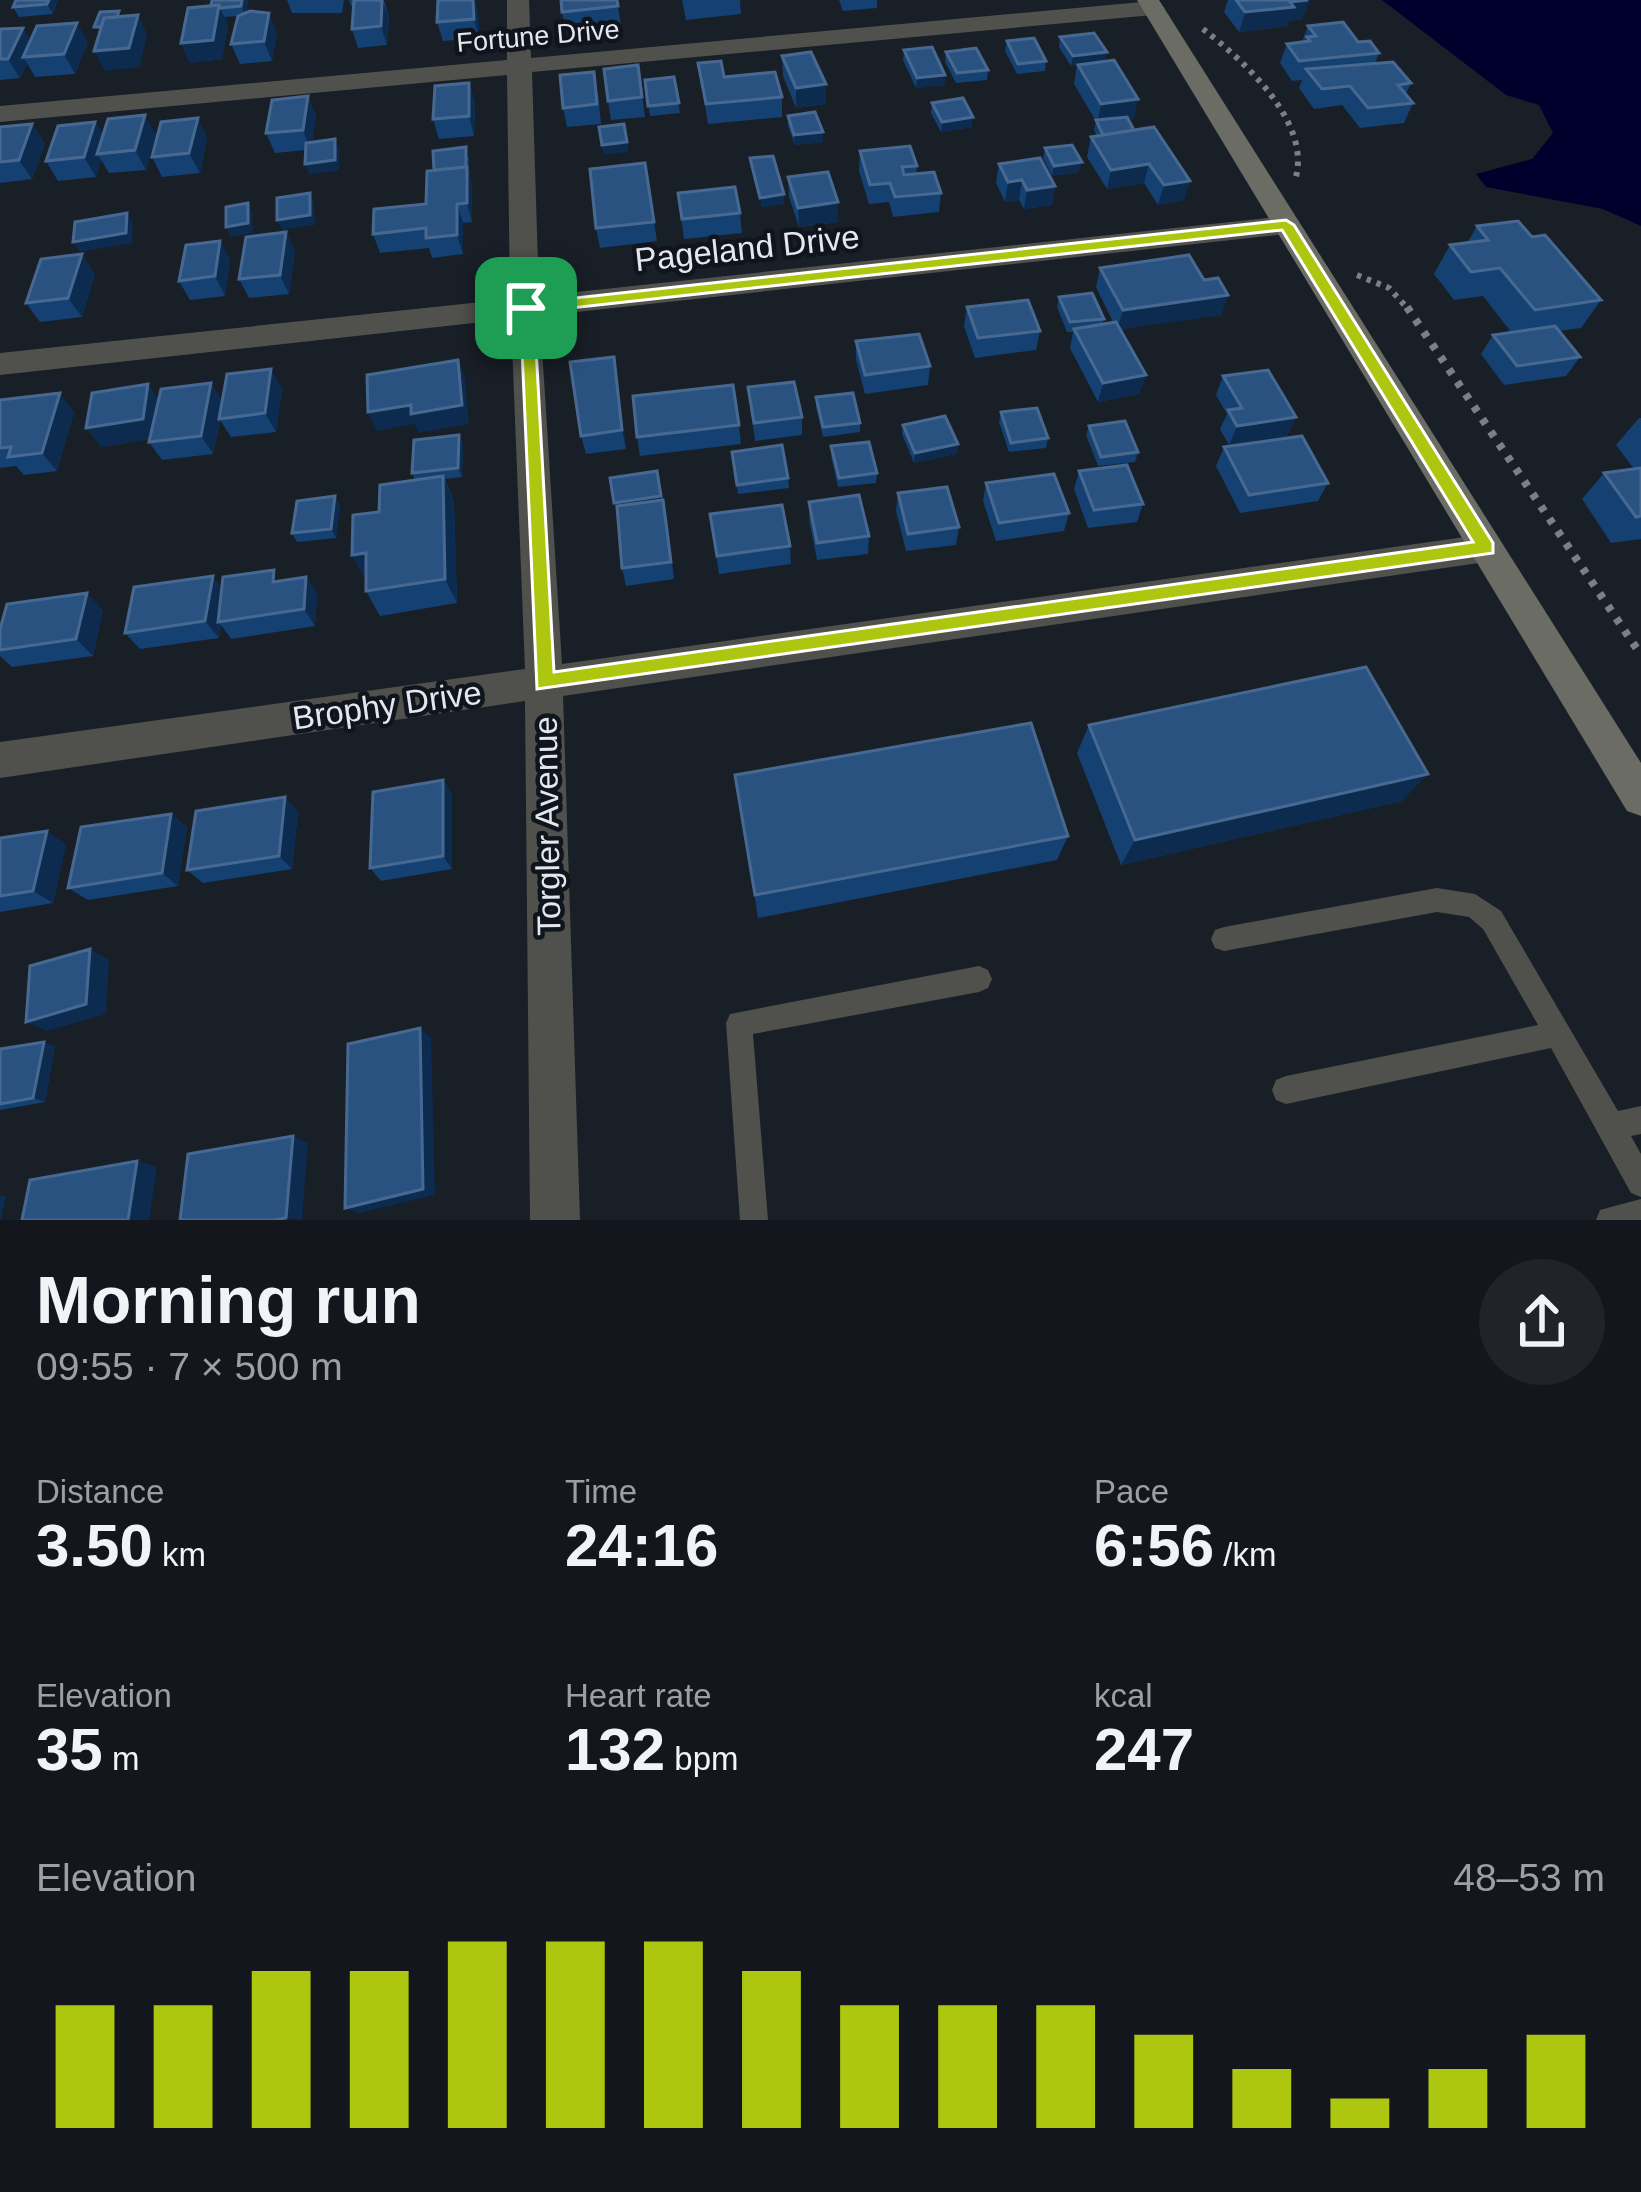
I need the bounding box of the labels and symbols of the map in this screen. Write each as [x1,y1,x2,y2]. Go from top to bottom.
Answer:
street label: Fortune Drive [455,14,621,58]
street label: Pageland Drive [633,218,861,278]
pin [475,257,577,359]
street label: Brophy Drive [290,673,484,737]
street label: Torgler Avenue [527,716,567,936]

